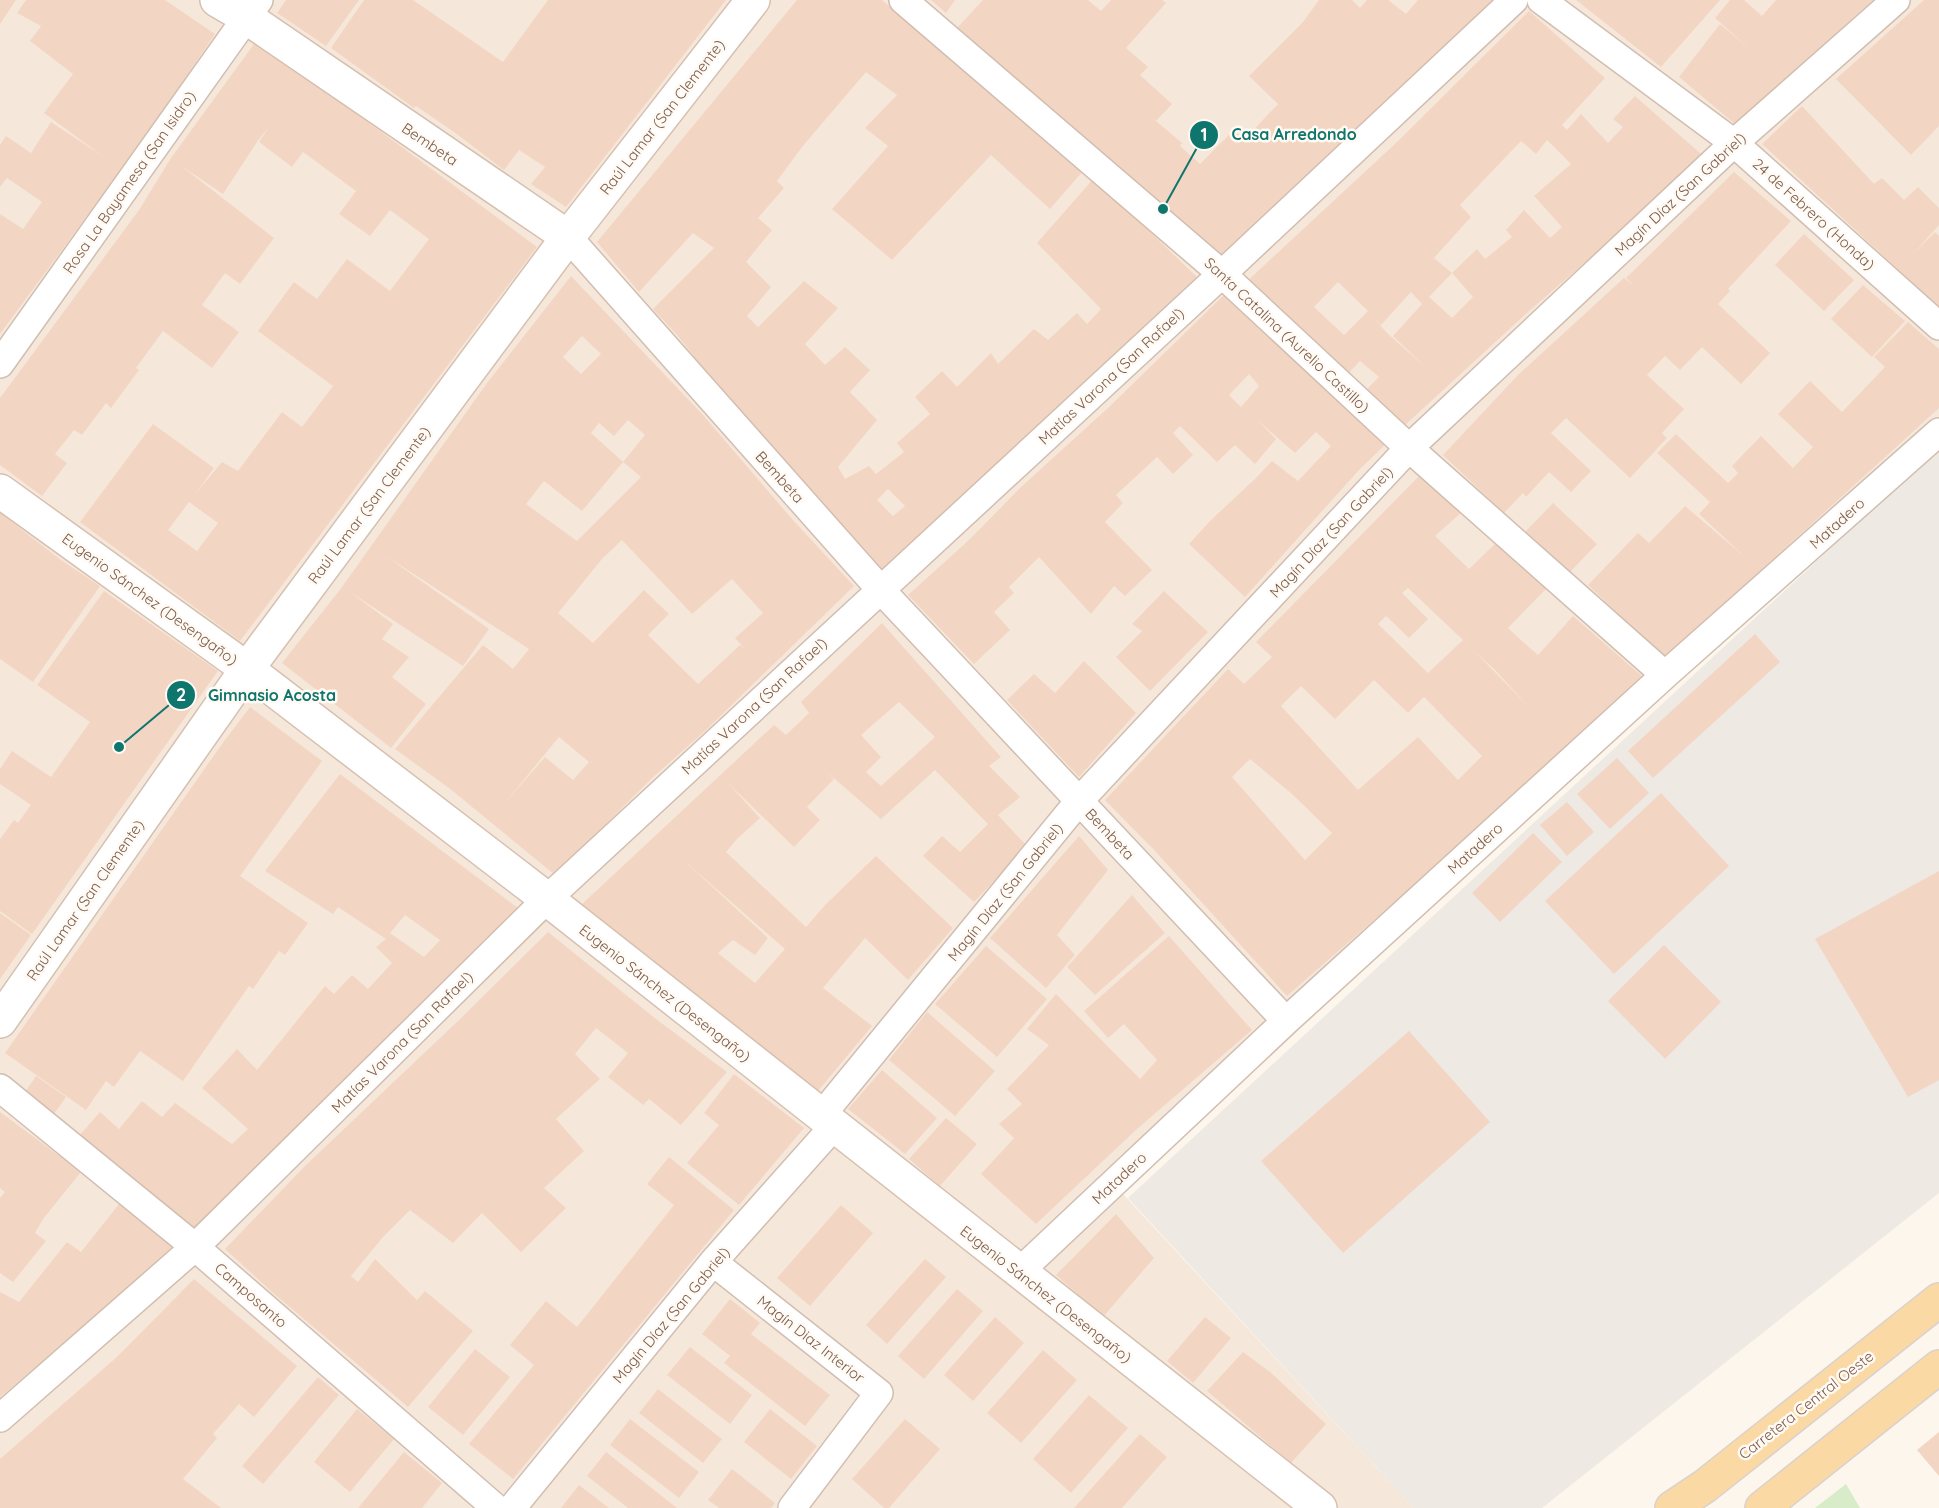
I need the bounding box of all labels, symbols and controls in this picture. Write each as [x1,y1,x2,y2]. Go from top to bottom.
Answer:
street label: Raúl Lamar (San Clemente) [595,35,729,199]
street label: Rosa La Bayamesa (San Isidro) [59,87,199,277]
street label: Bembeta [398,118,462,170]
callout: Casa Arredondo [1189,118,1369,152]
text: 1 [1200,123,1208,146]
text: Casa Arredondo [1231,124,1357,144]
street label: Magín Díaz (San Gabriel) [1610,128,1750,260]
street label: 24 de Febrero (Honda) [1749,154,1879,274]
street label: Santa Catalina (Aurelio Castillo) [1200,253,1374,417]
street label: Matías Varona (San Rafael) [1034,303,1188,449]
street label: Raúl Lamar (San Clemente) [304,423,434,587]
street label: Bembeta [752,447,808,507]
street label: Magín Díaz (San Gabriel) [1265,462,1397,602]
street label: Matadero [1805,493,1869,553]
street label: Eugenio Sánchez (Desengaño) [58,529,242,669]
street label: Matías Varona (San Rafael) [677,633,831,779]
callout: Gimnasio Acosta [166,678,348,712]
text: 2 [176,683,186,706]
text: Gimnasio Acosta [208,685,336,705]
street label: Bembeta [1081,804,1139,864]
street label: Raúl Lamar (San Clemente) [22,816,148,984]
street label: Matadero [1443,818,1507,878]
street label: Magín Díaz (San Gabriel) [943,819,1067,965]
street label: Eugenio Sánchez (Desengaño) [575,920,755,1066]
street label: Matías Varona (San Rafael) [327,967,477,1117]
street label: Matadero [1088,1148,1150,1208]
street label: Eugenio Sánchez (Desengaño) [956,1221,1136,1367]
street label: Magín Díaz (San Gabriel) [608,1243,734,1387]
street label: Camposanto [211,1258,291,1332]
street label: Magín Diaz Interior [754,1291,869,1387]
street label: Carretera Central Oeste [1735,1347,1877,1463]

